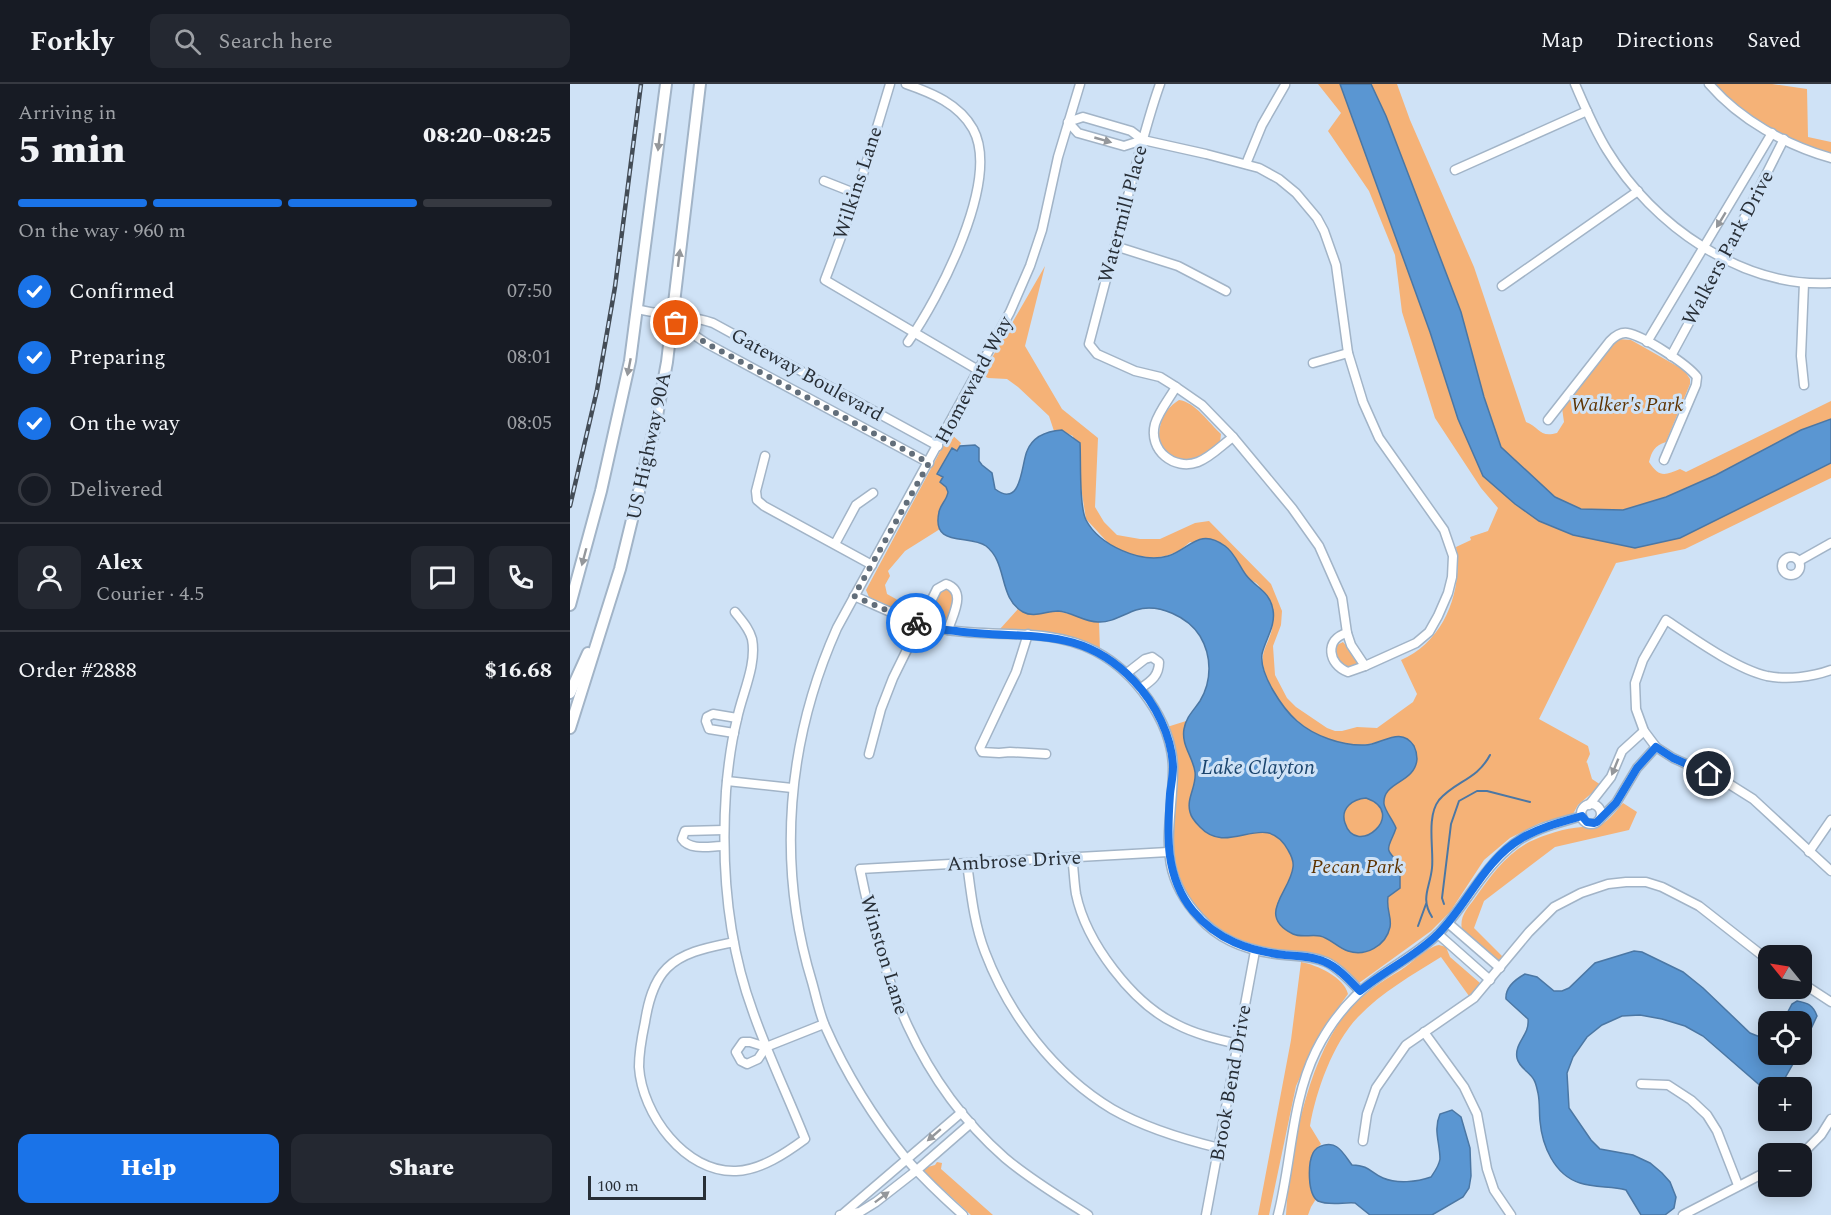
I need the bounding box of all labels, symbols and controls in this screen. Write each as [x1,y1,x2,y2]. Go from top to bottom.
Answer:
search box [150,14,570,68]
text: Forkly [30,20,114,63]
icon: search [171,25,204,58]
text: Search here [219,25,333,58]
text: Map [1541,25,1583,57]
text: Directions [1616,25,1714,57]
text: Saved [1747,25,1801,57]
text: Arriving in [18,98,116,128]
text: 08:20–08:25 [423,119,552,152]
text: 5 min [18,121,126,180]
street label: Wilkins Lane [826,122,890,244]
one-way arrow [654,133,663,152]
one-way arrow [1094,136,1112,145]
street label: Watermill Place [1090,142,1156,286]
street label: Walkers Park Drive [1674,165,1782,331]
one-way arrow [1715,212,1726,228]
text: On the way · 960 m [18,216,186,246]
one-way arrow [674,248,684,267]
icon: check [18,275,51,308]
text: Confirmed [69,275,175,308]
text: 07:50 [507,276,552,306]
pin [650,297,701,348]
icon: bag [659,306,692,339]
street label: Homeward Way [928,309,1021,449]
street label: Gateway Boulevard [725,321,889,429]
icon: check [18,341,51,374]
text: Preparing [69,341,166,374]
text: 08:01 [507,342,552,372]
one-way arrow [624,357,633,376]
street label: US Highway 90A [619,369,679,523]
park label: Walker's Park [1570,390,1684,420]
icon: check [18,407,51,440]
text: On the way [69,407,180,440]
text: 08:05 [507,408,552,438]
text: Delivered [69,473,163,506]
button: person [18,546,81,609]
text: Alex [96,546,143,579]
button: chat [411,546,474,609]
button: phone [489,546,552,609]
one-way arrow [579,548,588,566]
text: Courier · 4.5 [96,579,204,609]
courier [886,593,946,653]
icon: bike [900,607,933,640]
text: Order #2888 [18,654,137,687]
text: $16.68 [484,654,552,687]
pin [1683,748,1734,799]
water label: Lake Clayton [1201,752,1315,784]
icon: home [1692,757,1725,790]
one-way arrow [1610,758,1620,776]
street label: Ambrose Drive [946,843,1082,879]
park label: Pecan Park [1311,852,1404,882]
street label: Winston Lane [852,891,916,1019]
north arrow [1758,945,1812,999]
map controls [1758,945,1812,1197]
street label: Brook Bend Drive [1202,1002,1260,1164]
button: locate [1758,1011,1812,1065]
button: + [1758,1077,1812,1131]
one-way arrow [926,1129,942,1142]
button: Help [18,1134,279,1203]
button: Share [291,1134,552,1203]
button: − [1758,1143,1812,1197]
scale bar [588,1173,706,1200]
text: 100 m [597,1174,639,1198]
one-way arrow [874,1190,890,1203]

